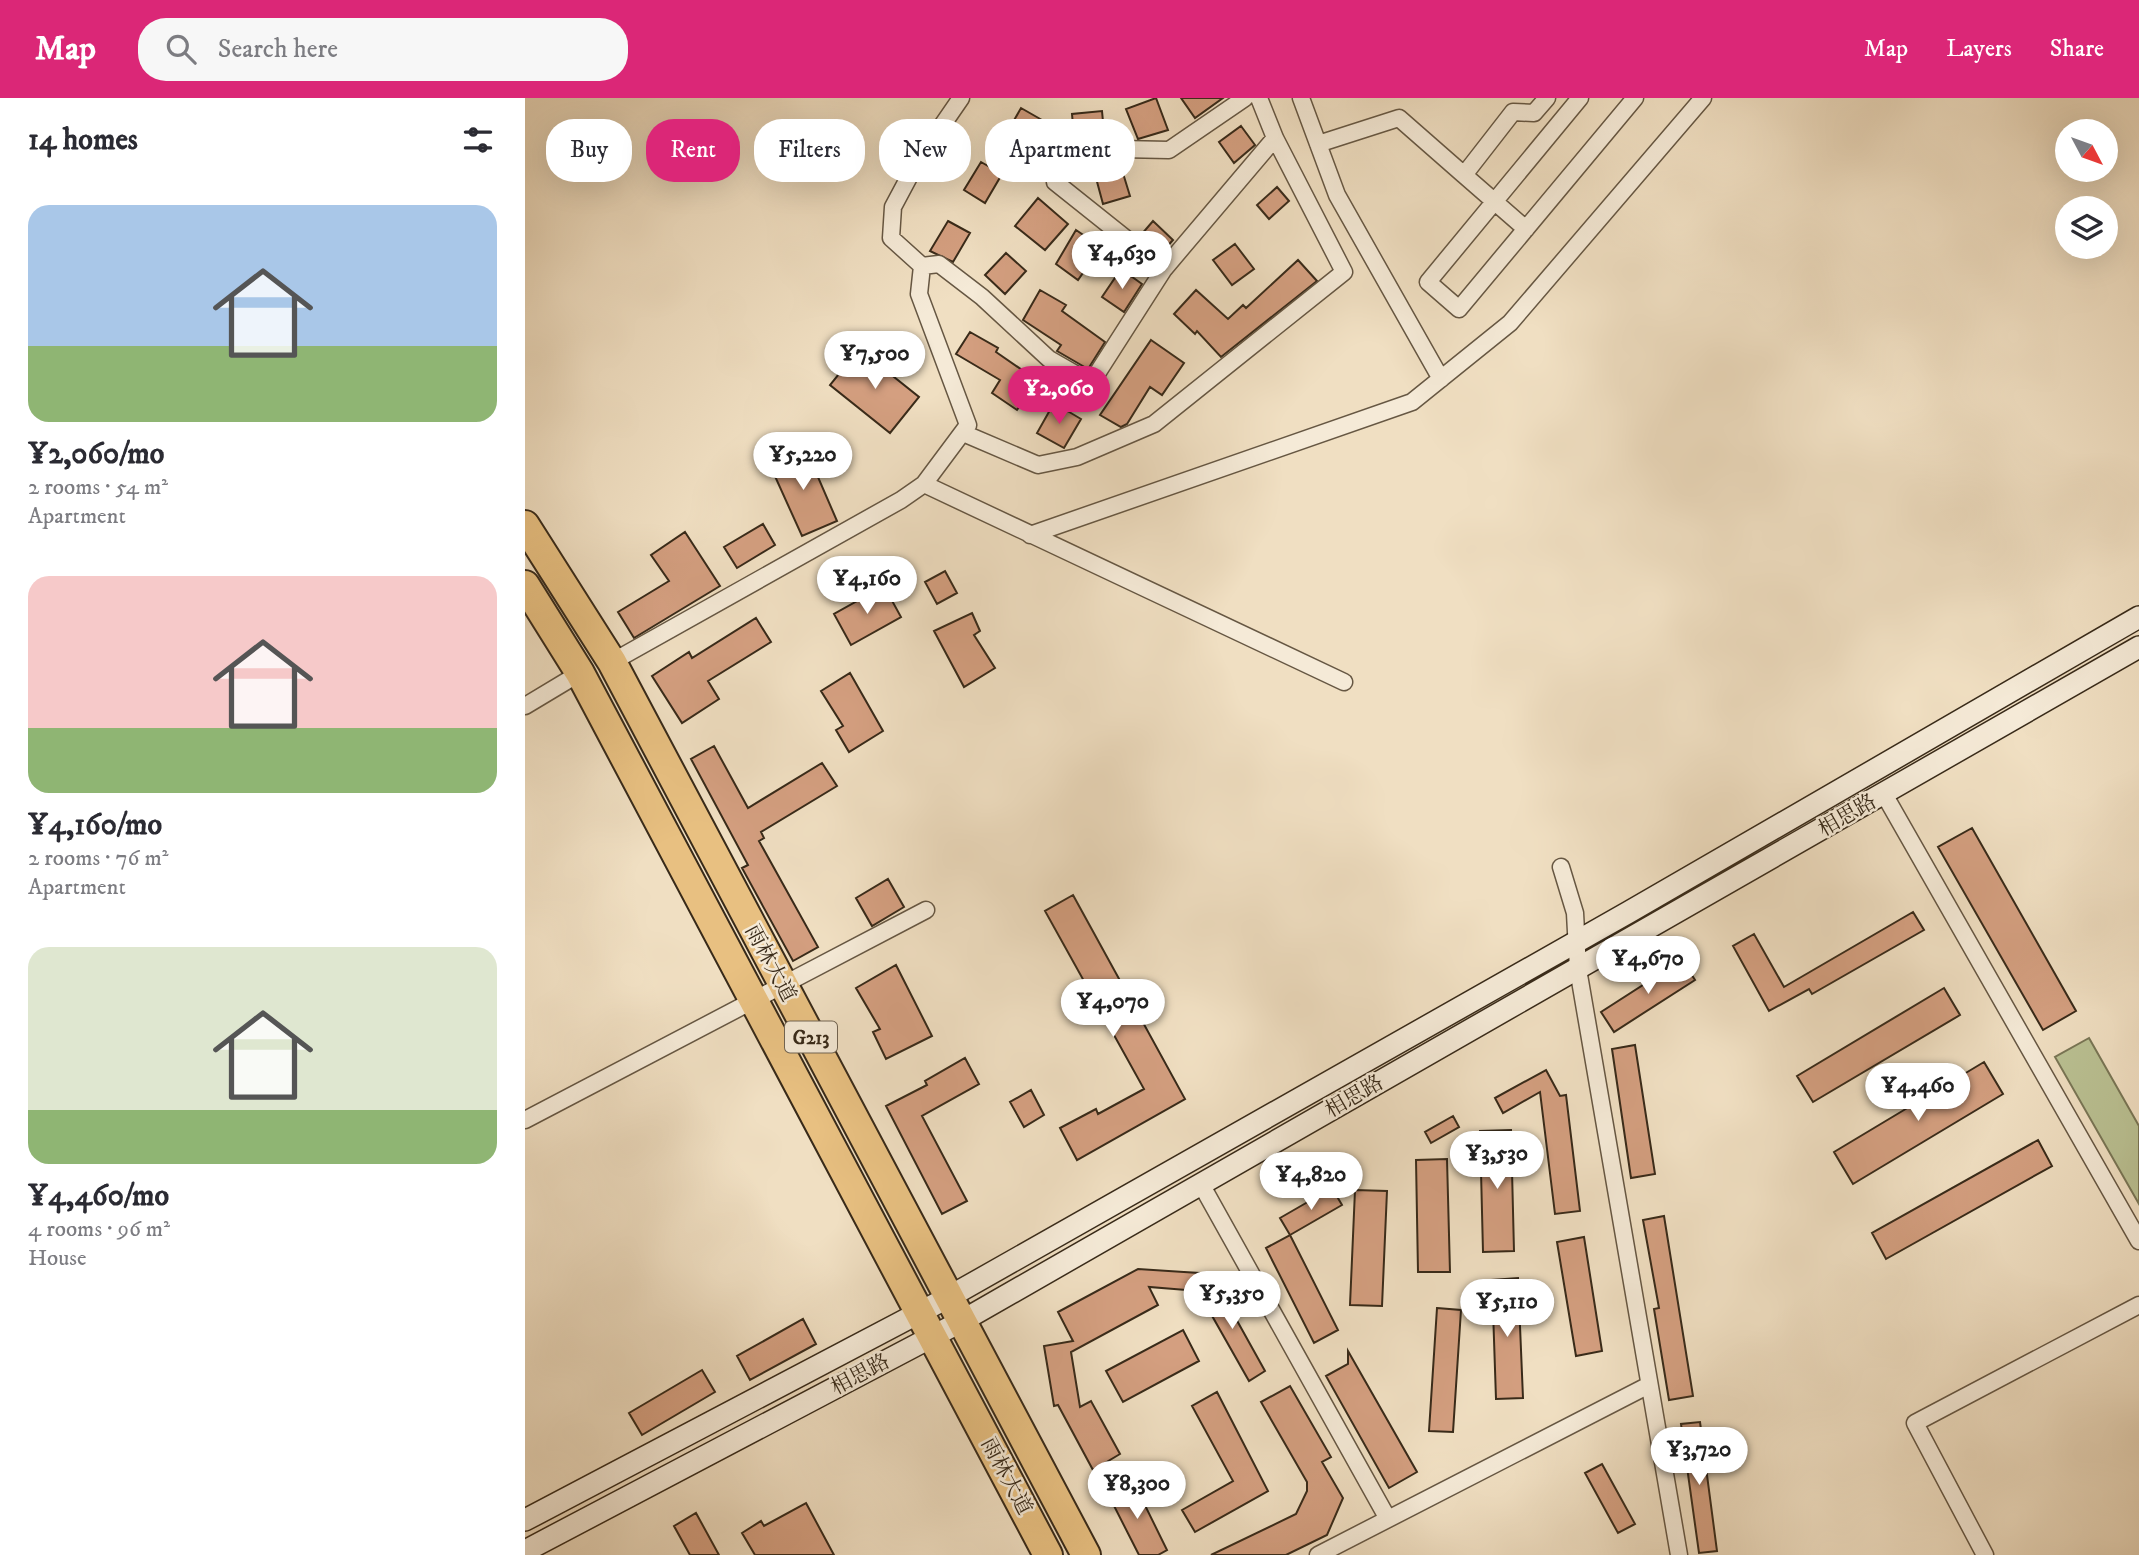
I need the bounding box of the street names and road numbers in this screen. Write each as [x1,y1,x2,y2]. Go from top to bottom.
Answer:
street label: 相思路 [1814,789,1881,843]
street label: 雨林大道 [739,920,801,1007]
road number: G213 [785,1021,837,1052]
street label: 相思路 [1321,1070,1388,1124]
street label: 相思路 [827,1349,894,1401]
street label: 雨林大道 [975,1433,1037,1520]

